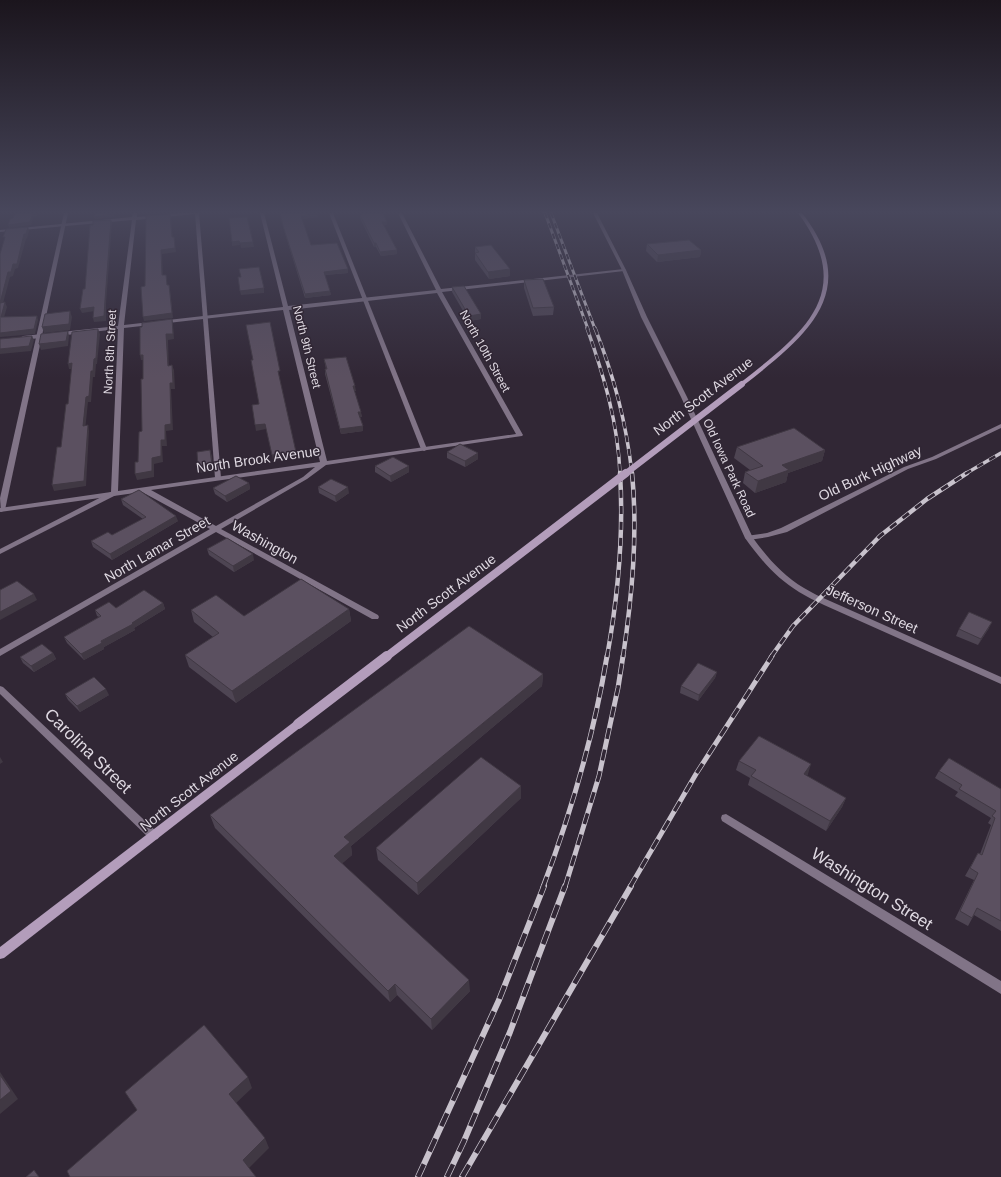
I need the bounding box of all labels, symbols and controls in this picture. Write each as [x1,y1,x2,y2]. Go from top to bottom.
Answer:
street label: North 9th Street [290,304,324,390]
street label: North 10th Street [457,308,514,395]
street label: North 8th Street [101,309,119,395]
street label: North Scott Avenue [650,353,756,439]
street label: Old Iowa Park Road [700,416,758,520]
street label: North Brook Avenue [195,442,321,476]
street label: Old Burk Highway [816,442,924,504]
street label: North Lamar Street [101,512,213,586]
street label: Washington [229,517,301,567]
street label: North Scott Avenue [393,550,499,636]
street label: Jefferson Street [824,582,920,636]
street label: Carolina Street [41,705,136,797]
street label: North Scott Avenue [137,748,242,834]
street label: Washington Street [808,844,936,934]

